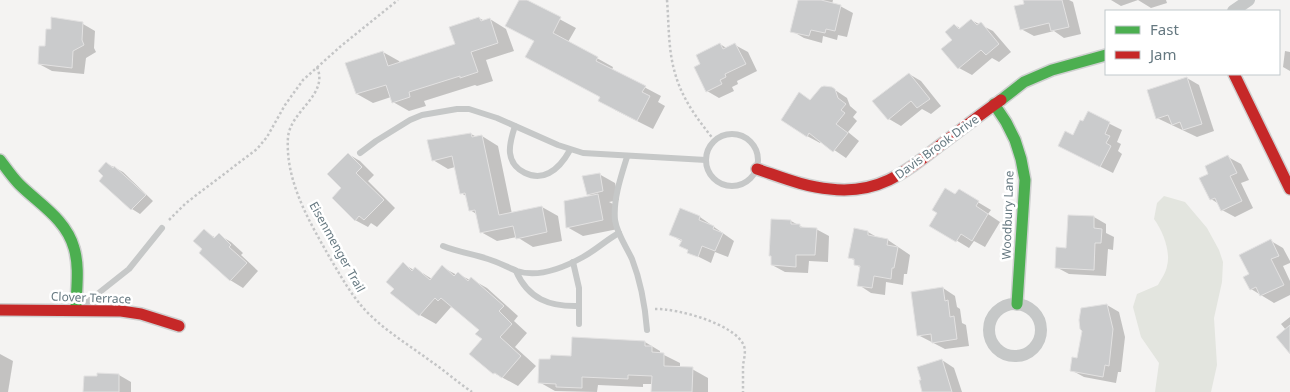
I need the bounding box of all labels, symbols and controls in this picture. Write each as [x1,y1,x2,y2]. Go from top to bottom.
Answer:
legend [1105,10,1280,75]
text: Fast [1150,19,1179,39]
text: Jam [1148,44,1177,64]
street label: Davis Brook Drive [891,110,982,183]
street label: Woodbury Lane [997,170,1018,260]
street label: Eisenmenger Trail [306,198,369,295]
street label: Clover Terrace [51,288,132,307]

